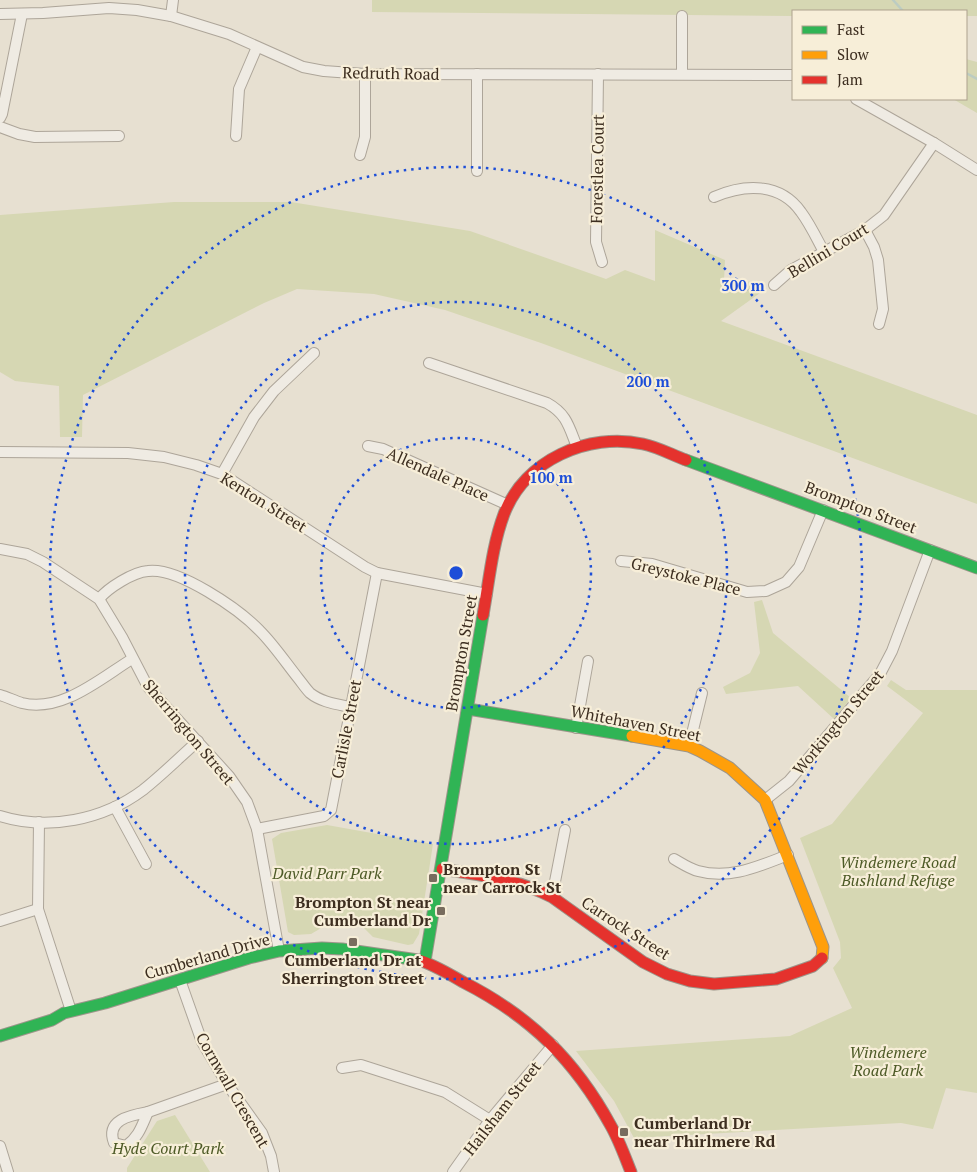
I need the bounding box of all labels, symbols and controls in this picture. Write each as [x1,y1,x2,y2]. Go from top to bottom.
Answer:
legend [792,10,967,100]
text: Fast [837,19,865,39]
text: Slow [837,44,870,64]
street label: Redruth Road [342,61,440,85]
text: Jam [837,69,863,89]
street label: Forestlea Court [585,114,609,224]
street label: Bellini Court [784,217,873,283]
text: 300 m [721,275,765,295]
text: 200 m [626,371,670,391]
street label: Allendale Place [384,442,492,506]
street label: Kenton Street [217,467,311,537]
text: 100 m [529,467,573,487]
street label: Brompton Street [802,476,920,539]
street label: Greystoke Place [629,552,743,600]
centre of rings [447,564,465,582]
street label: Brompton Street [440,593,482,713]
street label: Workington Street [788,665,888,779]
street label: Sherrington Street [138,674,240,790]
street label: Carlisle Street [326,677,366,780]
street label: Whitehaven Street [569,700,703,746]
park label: Windemere Road Bushland Refuge [840,851,957,891]
place label: Brompton St near Carrock St [443,858,562,898]
park label: David Parr Park [271,862,382,884]
marker: Brompton St near Carrock St [427,872,439,884]
place label: Brompton St near Cumberland Dr [295,891,431,931]
street label: Carrock Street [577,891,675,965]
marker: Brompton St near Cumberland Dr [435,905,447,917]
street label: Cumberland Drive [142,928,272,984]
marker: Cumberland Dr at Sherrington Street [347,936,359,948]
place label: Cumberland Dr at Sherrington Street [282,949,425,989]
street label: Cornwall Crescent [191,1028,275,1152]
park label: Windemere Road Park [849,1041,927,1081]
street label: Hailsham Street [458,1056,546,1160]
place label: Cumberland Dr near Thirlmere Rd [634,1112,776,1152]
marker: Cumberland Dr near Thirlmere Rd [618,1126,630,1138]
park label: Hyde Court Park [111,1137,224,1159]

